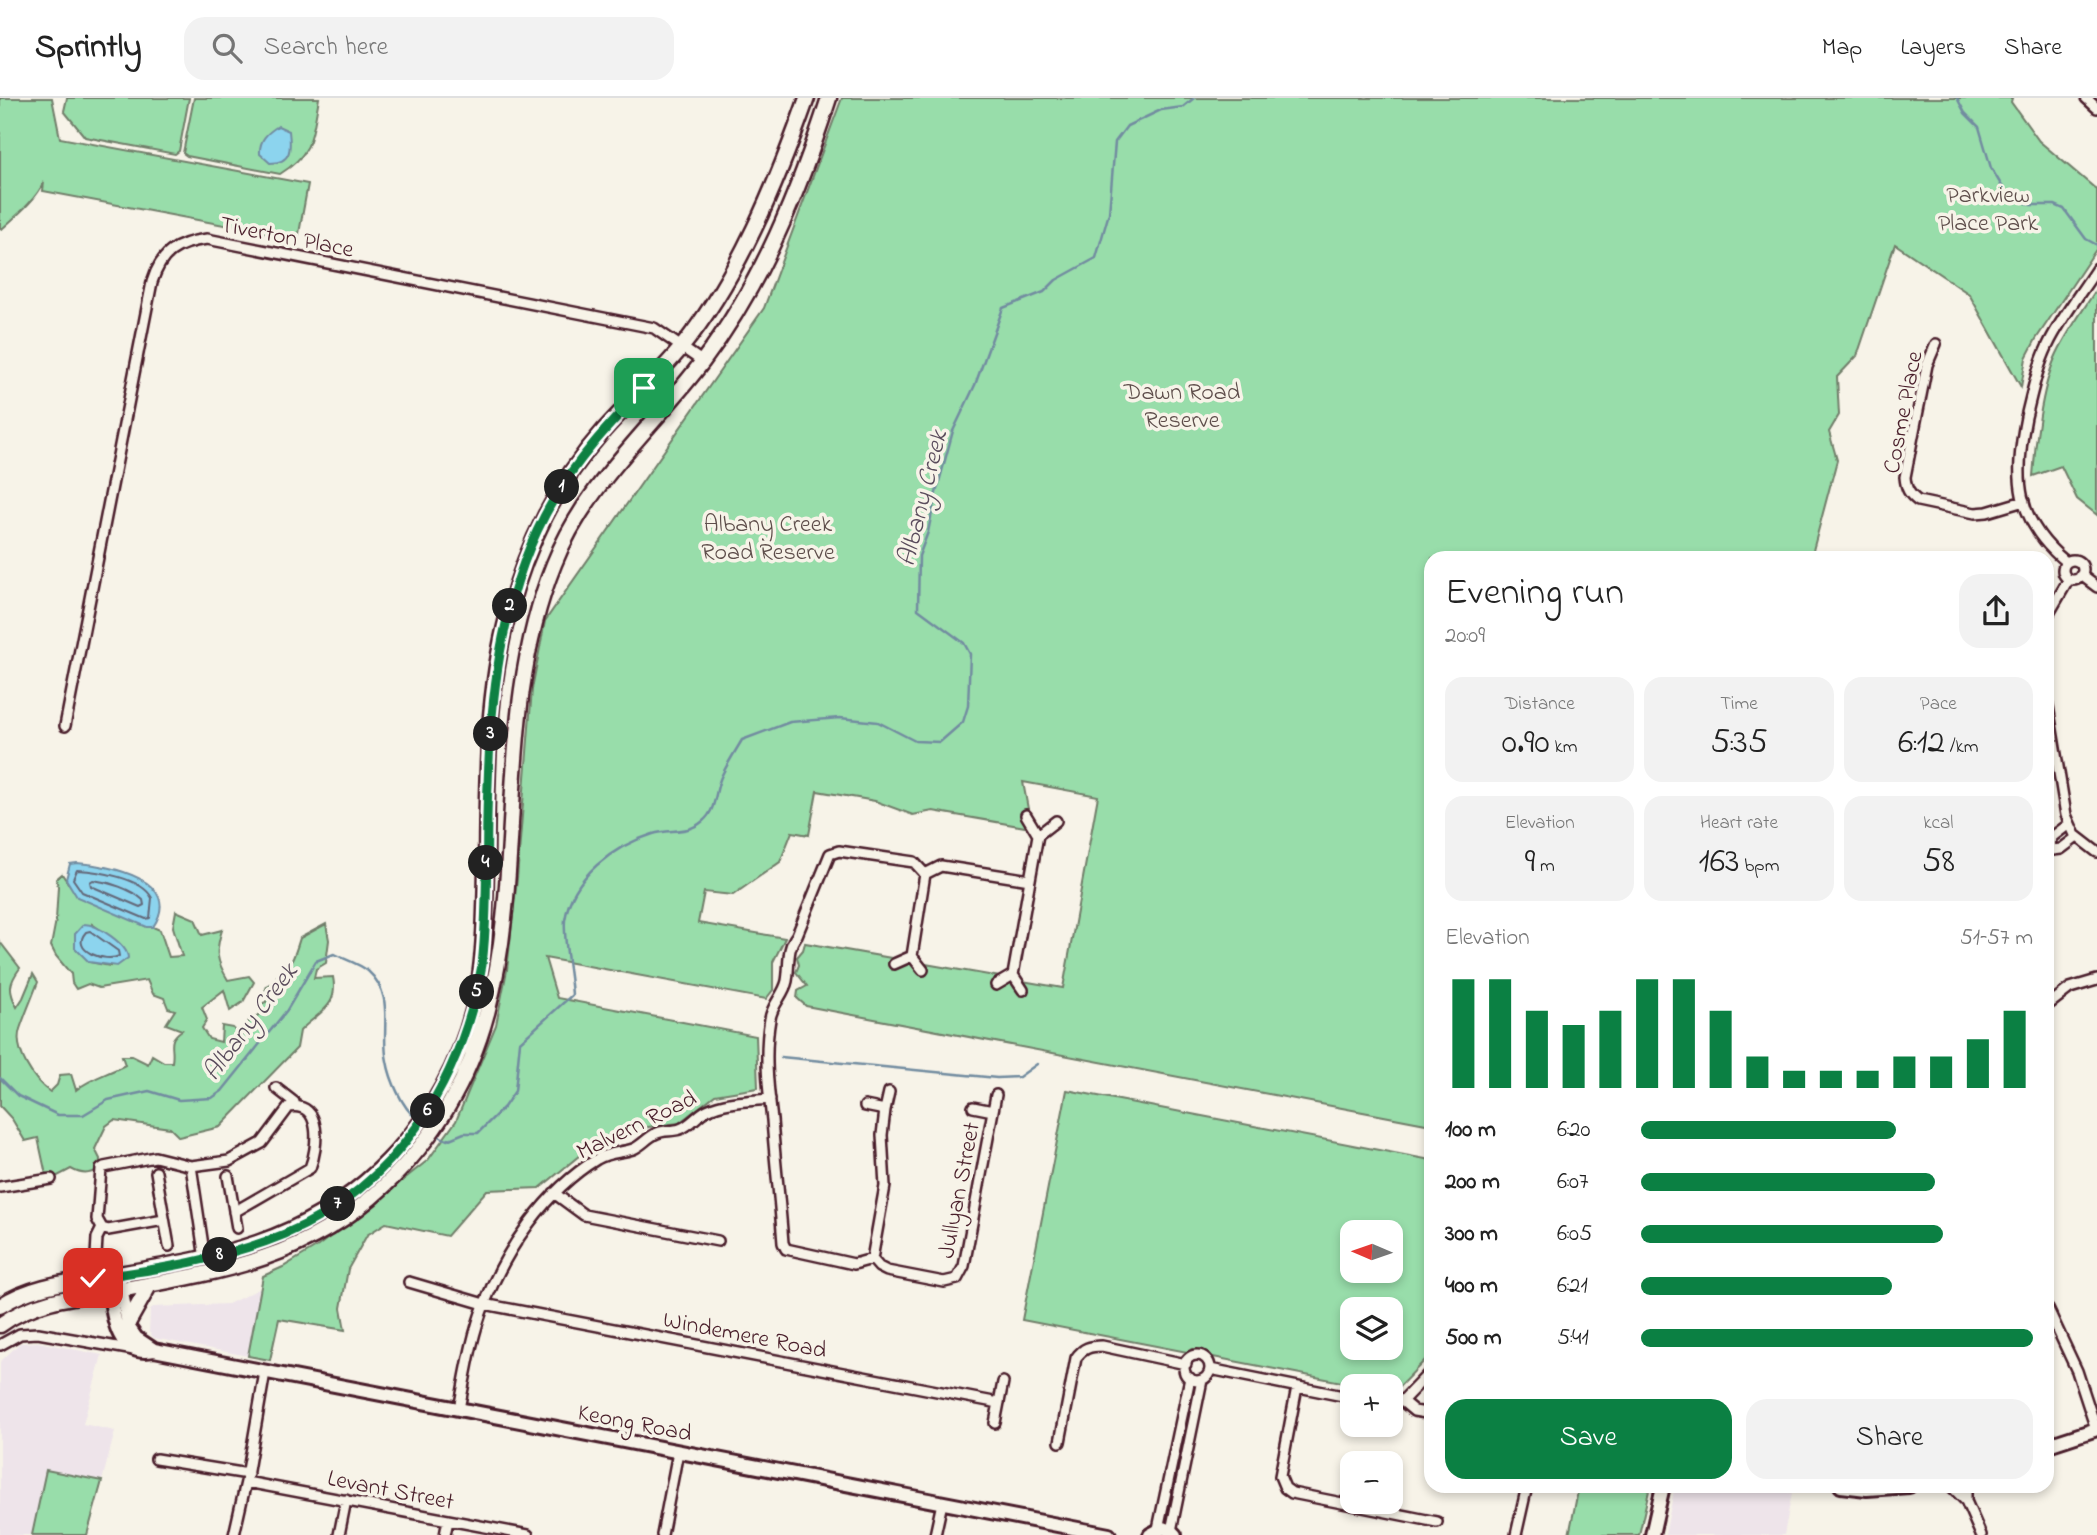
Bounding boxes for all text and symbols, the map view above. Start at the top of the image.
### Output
search box [184,17,674,80]
text: Sprintly [35,24,142,72]
icon: search [208,29,246,67]
text: Search here [264,29,388,67]
text: Map [1822,31,1862,66]
text: Layers [1900,31,1966,66]
text: Share [2004,31,2062,66]
park label: Parkview Place Park [1938,179,2039,242]
street label: Tiverton Place [217,208,357,269]
street label: Cosme Place [1875,348,1934,477]
pin [614,358,674,418]
icon: arrive [625,369,663,407]
park label: Dawn Road Reserve [1123,376,1241,439]
water label: Albany Creek [889,425,960,571]
pin: 1 [544,470,580,504]
text: 1 [558,473,565,500]
park label: Albany Creek Road Reserve [701,508,835,571]
text: Evening run [1445,566,1624,622]
button: share [1959,574,2033,648]
pin: 2 [492,588,528,624]
text: 2 [505,592,514,619]
text: 20:09 [1445,620,1485,653]
text: Distance [1505,691,1575,718]
text: Time [1720,691,1758,718]
text: Pace [1920,691,1957,718]
pin: 3 [474,716,508,752]
text: 0.90 [1502,718,1550,769]
text: 5:35 [1710,718,1768,769]
text: 6:12 [1898,718,1945,769]
text: 3 [487,720,494,747]
text: km [1550,734,1578,761]
text: /km [1945,734,1979,761]
text: Elevation [1505,810,1575,837]
text: Heart rate [1700,810,1778,837]
text: kcal [1923,810,1953,837]
text: 9 [1525,837,1535,888]
text: 163 [1699,837,1740,888]
text: 58 [1922,837,1955,888]
pin: 4 [468,846,504,880]
text: 4 [482,849,489,876]
text: m [1535,853,1555,880]
text: bpm [1740,853,1779,880]
text: Elevation [1445,922,1530,955]
text: 51–57 m [1960,922,2033,955]
water label: Albany Creek [194,955,309,1090]
pin: 5 [460,974,494,1010]
text: 5 [471,978,482,1005]
street label: Malvern Road [571,1082,704,1170]
pin: 6 [410,1094,446,1128]
text: 6 [423,1097,432,1124]
text: 100 m [1445,1114,1496,1147]
text: 6:20 [1557,1114,1590,1147]
street label: Jullyan Street [930,1119,992,1262]
text: 200 m [1445,1166,1500,1199]
text: 6:07 [1557,1166,1589,1199]
pin: 7 [320,1186,356,1222]
text: 7 [334,1190,341,1217]
text: 300 m [1445,1218,1498,1251]
text: 6:05 [1557,1218,1592,1251]
north arrow [1340,1220,1404,1283]
map controls [1340,1220,1403,1514]
pin: 8 [202,1238,238,1272]
text: 8 [216,1241,223,1268]
pin [63,1248,123,1308]
icon: check [74,1259,112,1297]
text: 400 m [1445,1270,1498,1303]
text: 6:21 [1557,1270,1588,1303]
button: layers [1340,1297,1403,1360]
street label: Windemere Road [660,1303,830,1370]
text: 500 m [1445,1322,1502,1355]
text: 5:41 [1557,1322,1589,1355]
button: + [1340,1374,1403,1437]
street label: Keong Road [574,1396,695,1453]
button: Save [1445,1399,1732,1479]
button: Share [1746,1399,2033,1479]
button: − [1340,1451,1403,1514]
street label: Levant Street [324,1462,457,1521]

